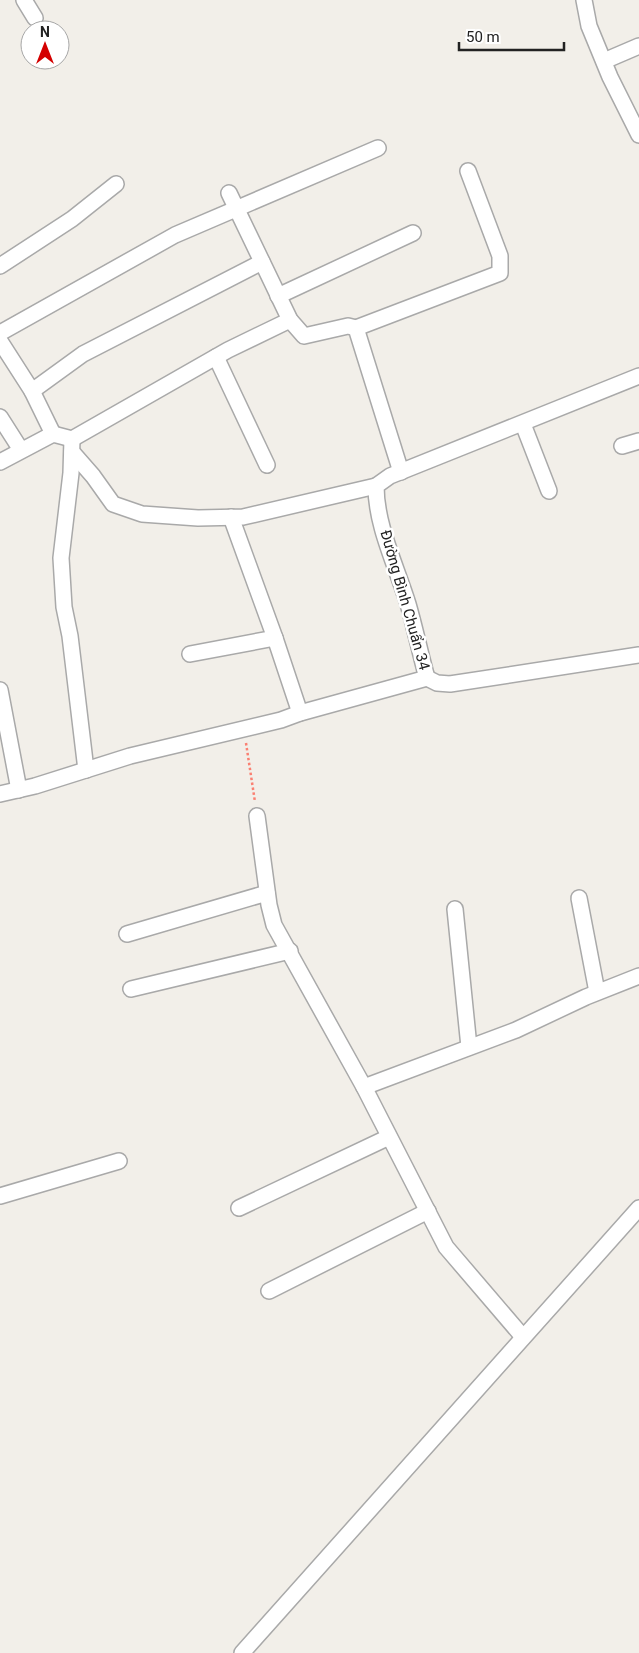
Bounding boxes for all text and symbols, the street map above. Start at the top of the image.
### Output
north arrow [20,20,70,70]
scale bar [459,20,564,52]
text: N [40,24,50,40]
text: 50 m [466,28,500,46]
street label: Đường Bình Chuẩn 34 [376,528,434,673]

